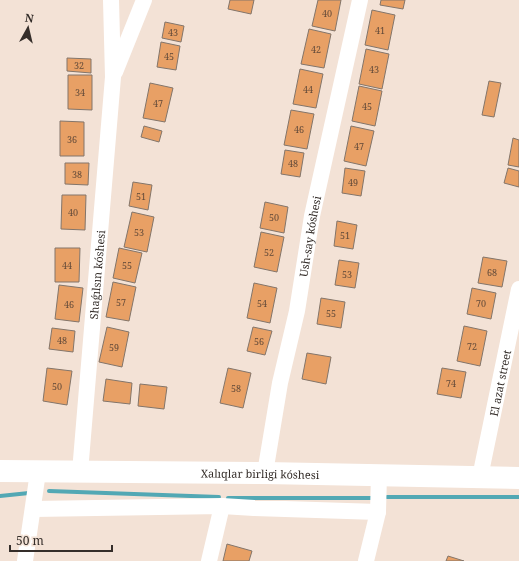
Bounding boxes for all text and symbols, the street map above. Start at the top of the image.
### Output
house number: 40 [322,7,332,20]
north arrow [8,8,48,48]
text: N [24,10,35,26]
house number: 41 [375,24,385,37]
house number: 43 [168,26,178,39]
house number: 42 [311,43,321,56]
house number: 45 [164,50,174,63]
house number: 32 [74,59,84,72]
house number: 43 [369,63,379,76]
house number: 44 [303,83,313,96]
house number: 34 [75,86,85,99]
house number: 47 [153,97,163,110]
house number: 45 [362,100,372,113]
house number: 46 [294,123,304,136]
house number: 36 [67,133,77,146]
house number: 47 [354,140,364,153]
house number: 48 [288,157,298,170]
house number: 38 [72,168,82,181]
house number: 49 [348,176,358,189]
house number: 51 [136,190,146,203]
street label: Ush-say kóshesi [295,194,324,278]
house number: 40 [68,206,78,219]
house number: 50 [269,211,279,224]
house number: 53 [134,226,144,239]
street label: Shaǵılsın kóshesi [85,229,108,320]
house number: 51 [340,229,350,242]
house number: 52 [264,246,274,259]
house number: 44 [62,259,72,272]
house number: 55 [122,259,132,272]
house number: 68 [487,266,497,279]
house number: 53 [342,268,352,281]
house number: 57 [116,296,126,309]
house number: 54 [257,297,267,310]
house number: 70 [476,297,486,310]
house number: 46 [64,298,74,311]
house number: 55 [326,307,336,320]
house number: 48 [57,334,67,347]
house number: 56 [254,335,264,348]
house number: 72 [467,340,477,353]
house number: 59 [109,341,119,354]
street label: El azat street [485,348,514,418]
house number: 74 [446,377,456,390]
house number: 50 [52,380,62,393]
house number: 58 [231,382,241,395]
street label: Xalıqlar birligi kóshesi [201,465,320,482]
scale bar [10,527,112,553]
text: 50 m [16,532,44,549]

